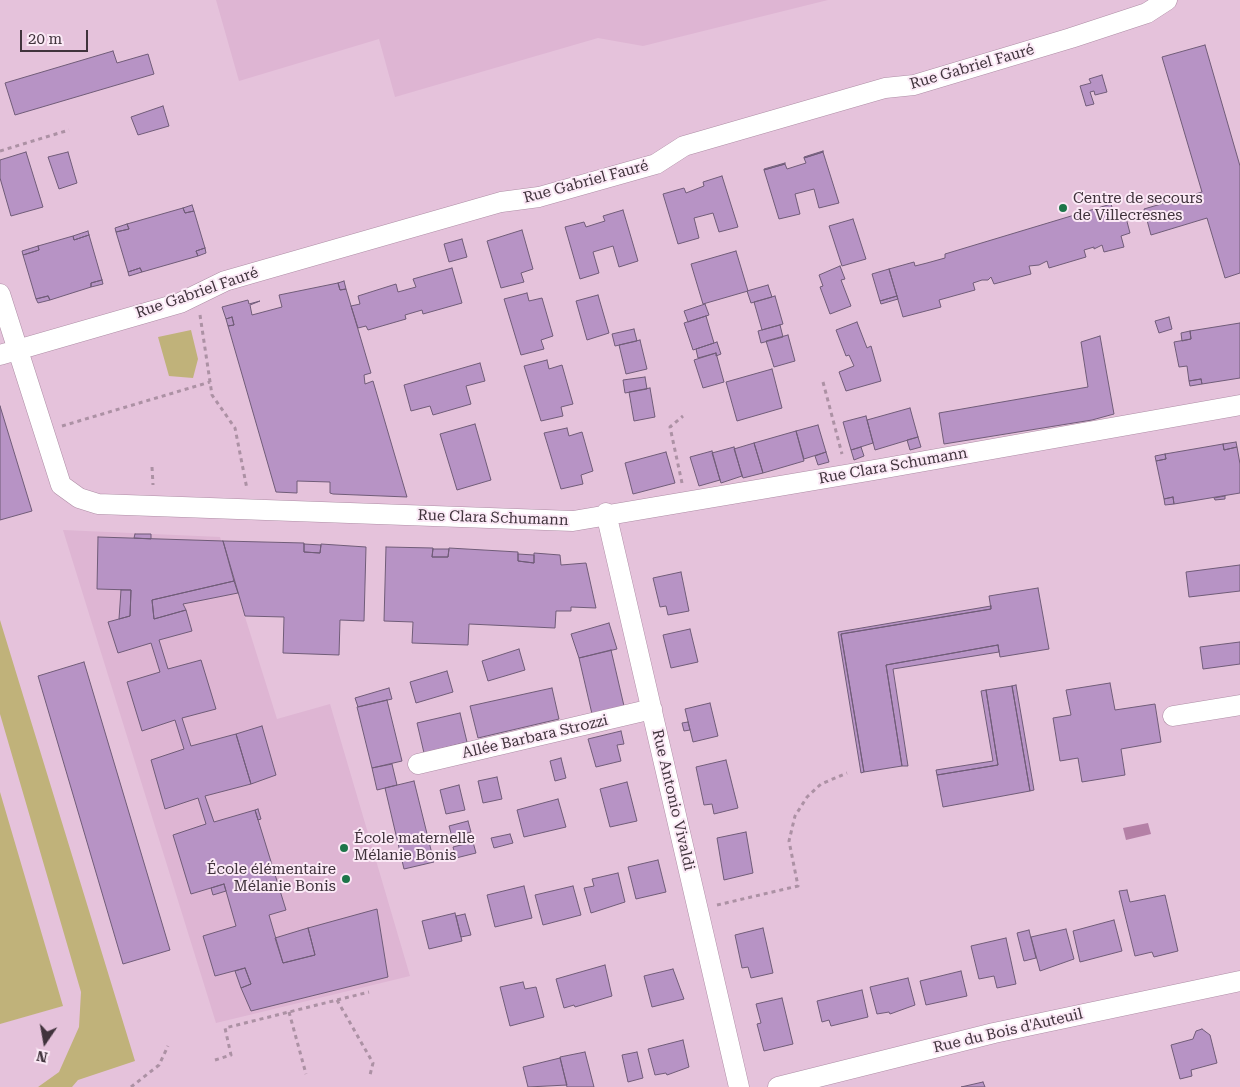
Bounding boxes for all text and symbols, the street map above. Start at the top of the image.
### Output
scale bar [22,20,90,52]
text: 20 m [28,30,62,48]
street label: Rue Gabriel Fauré [908,41,1036,93]
street label: Rue Gabriel Fauré [522,157,650,207]
place label: Centre de secours de Villecresnes [1073,190,1203,225]
marker: Centre de secours de Villecresnes [1057,202,1069,214]
street label: Rue Gabriel Fauré [133,264,261,322]
street label: Rue Clara Schumann [817,444,969,488]
street label: Rue Clara Schumann [417,506,569,530]
street label: Allée Barbara Strozzi [460,711,610,763]
street label: Rue Antonio Vivaldi [648,728,698,872]
place label: École maternelle Mélanie Bonis [354,830,475,865]
marker: École maternelle Mélanie Bonis [338,842,350,854]
place label: École élémentaire Mélanie Bonis [207,861,336,896]
marker: École élémentaire Mélanie Bonis [340,873,352,885]
street label: Rue du Bois d'Auteuil [931,1005,1085,1057]
north arrow [20,1017,70,1067]
text: N [35,1048,49,1066]

